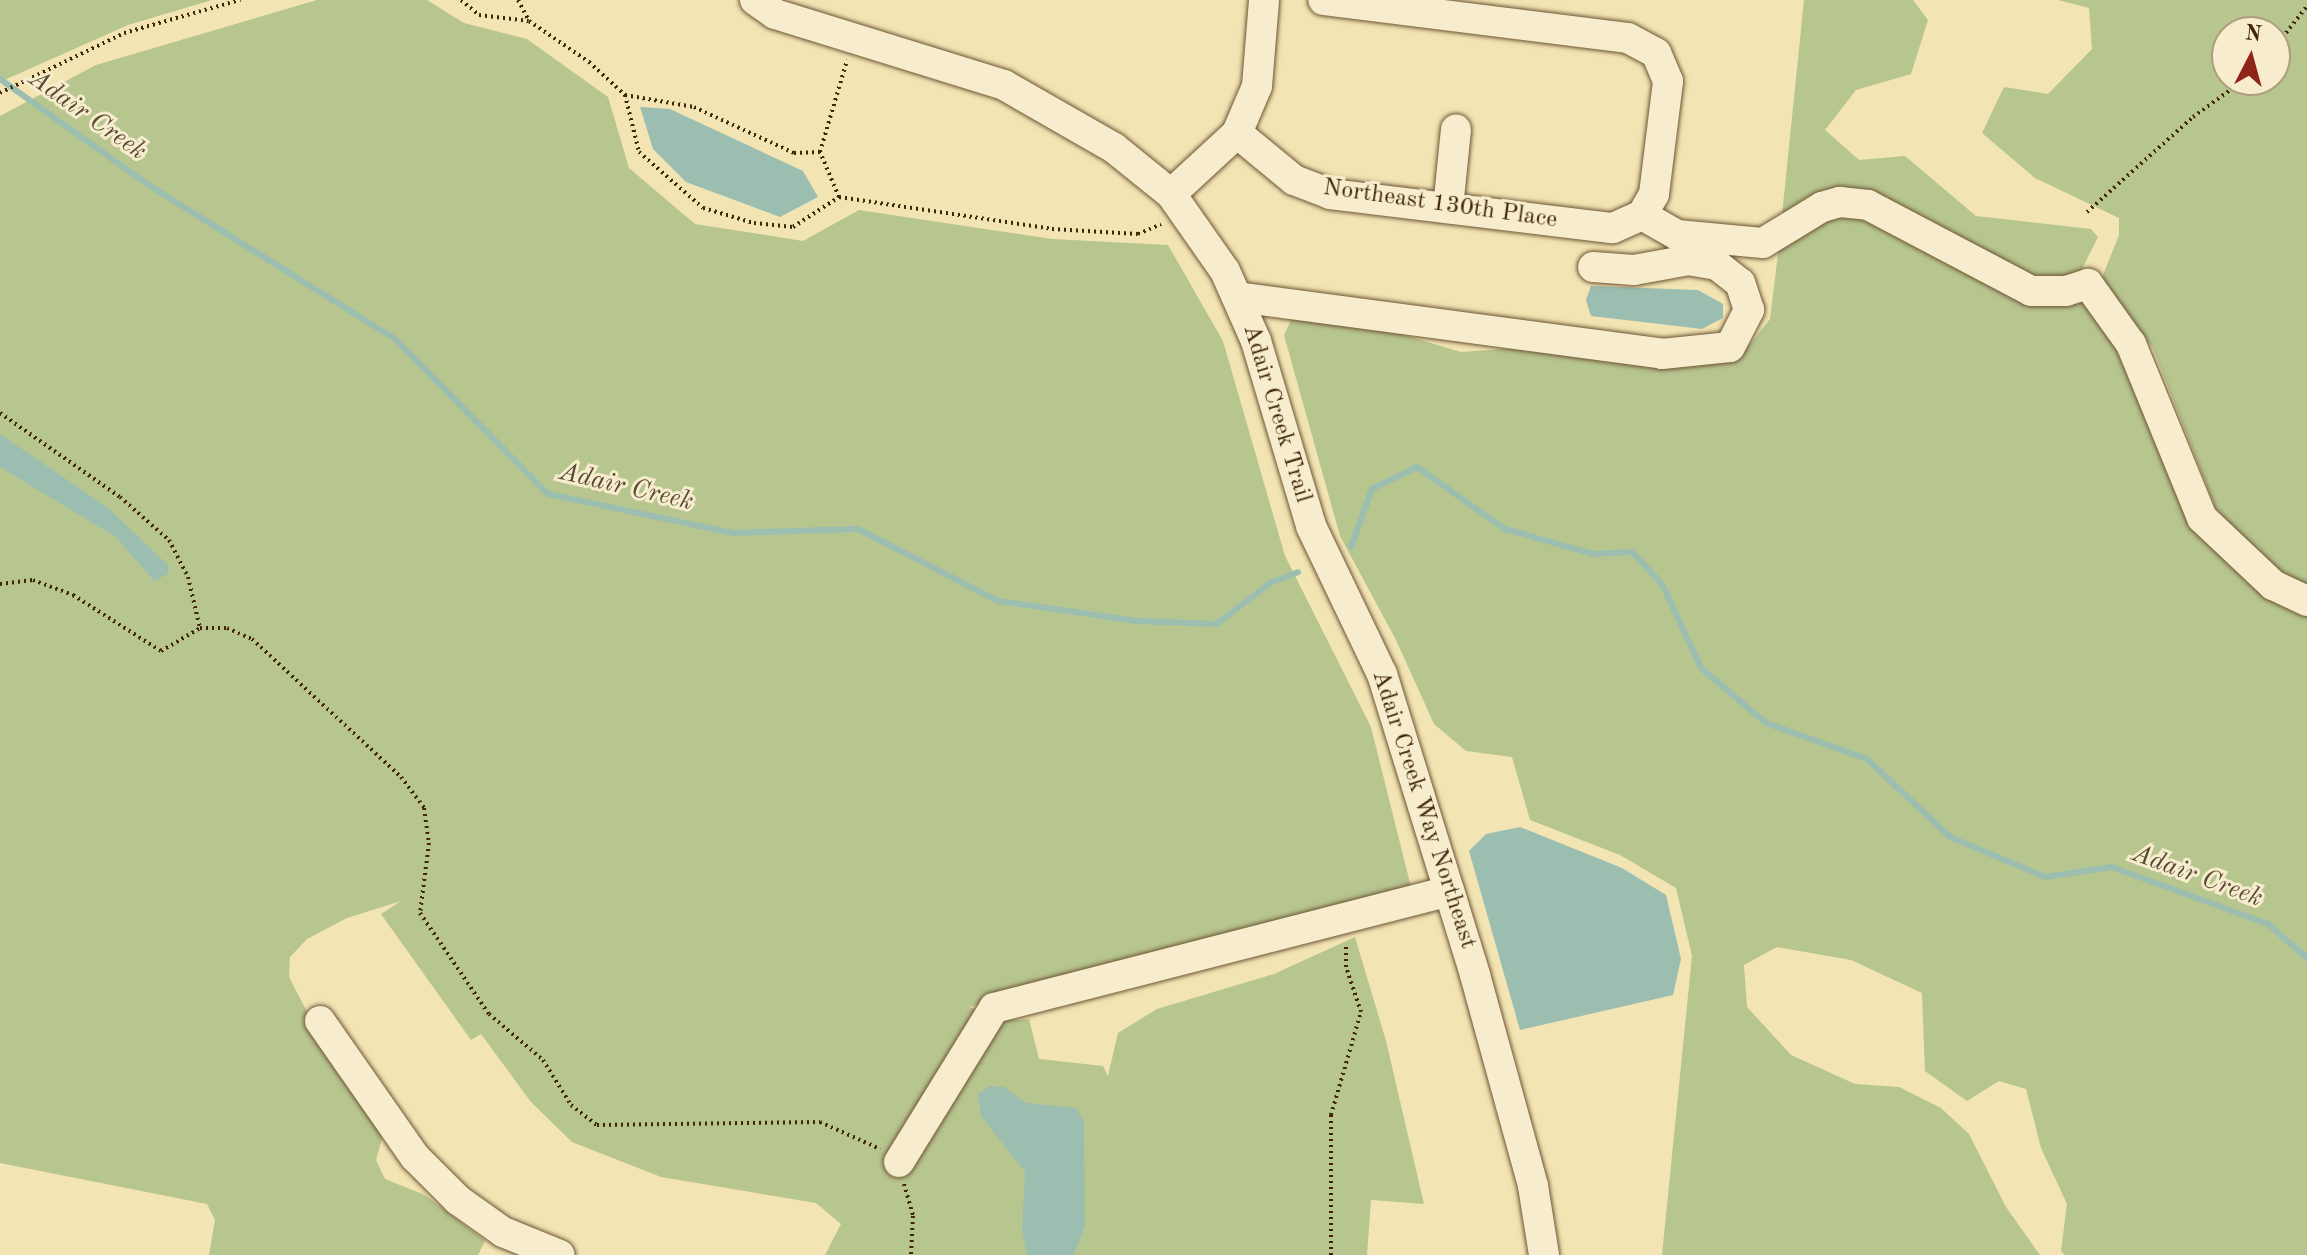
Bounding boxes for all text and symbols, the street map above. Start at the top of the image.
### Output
north arrow [2211,16,2291,96]
text: N [2244,22,2263,46]
water label: Adair Creek [22,64,152,168]
street label: Northeast 130th Place [1321,174,1559,236]
street label: Adair Creek Trail [1235,321,1317,507]
water label: Adair Creek [556,457,696,519]
street label: Adair Creek Way Northeast [1364,667,1482,953]
water label: Adair Creek [2128,839,2266,915]

